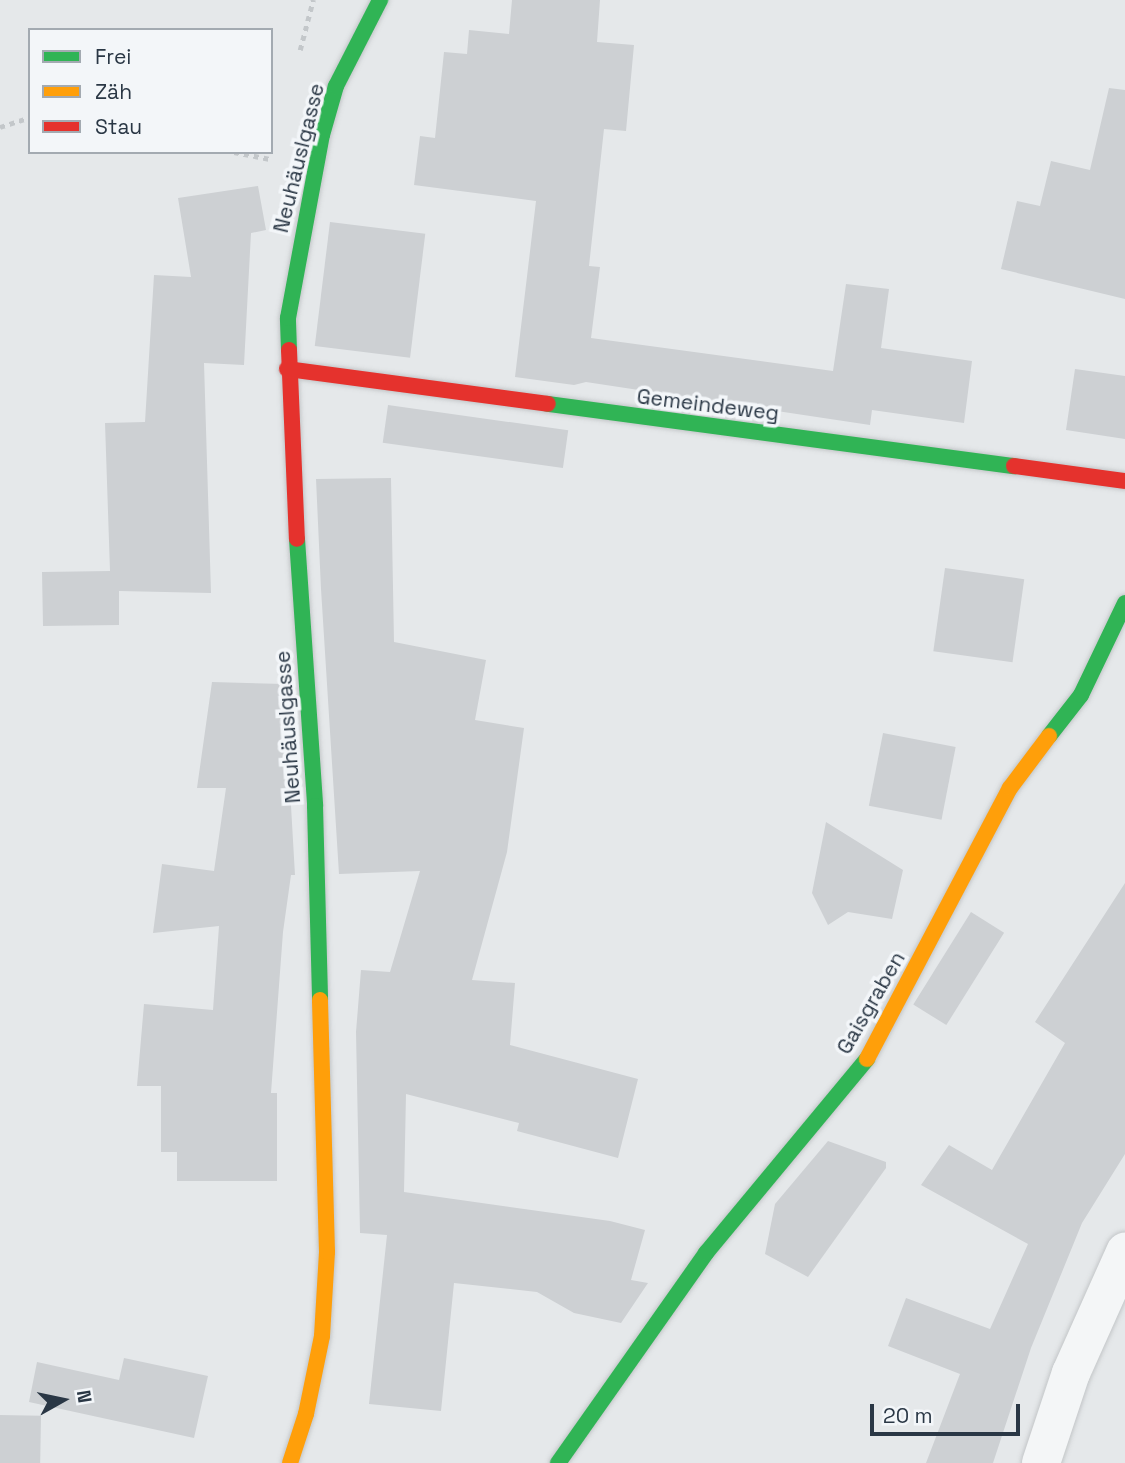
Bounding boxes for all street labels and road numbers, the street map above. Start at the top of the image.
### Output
street label: Neuhäuslgasse [268,81,330,235]
street label: Gemeindeweg [635,384,781,426]
street label: Neuhäuslgasse [270,650,306,804]
street label: Gaisgraben [832,947,910,1059]

